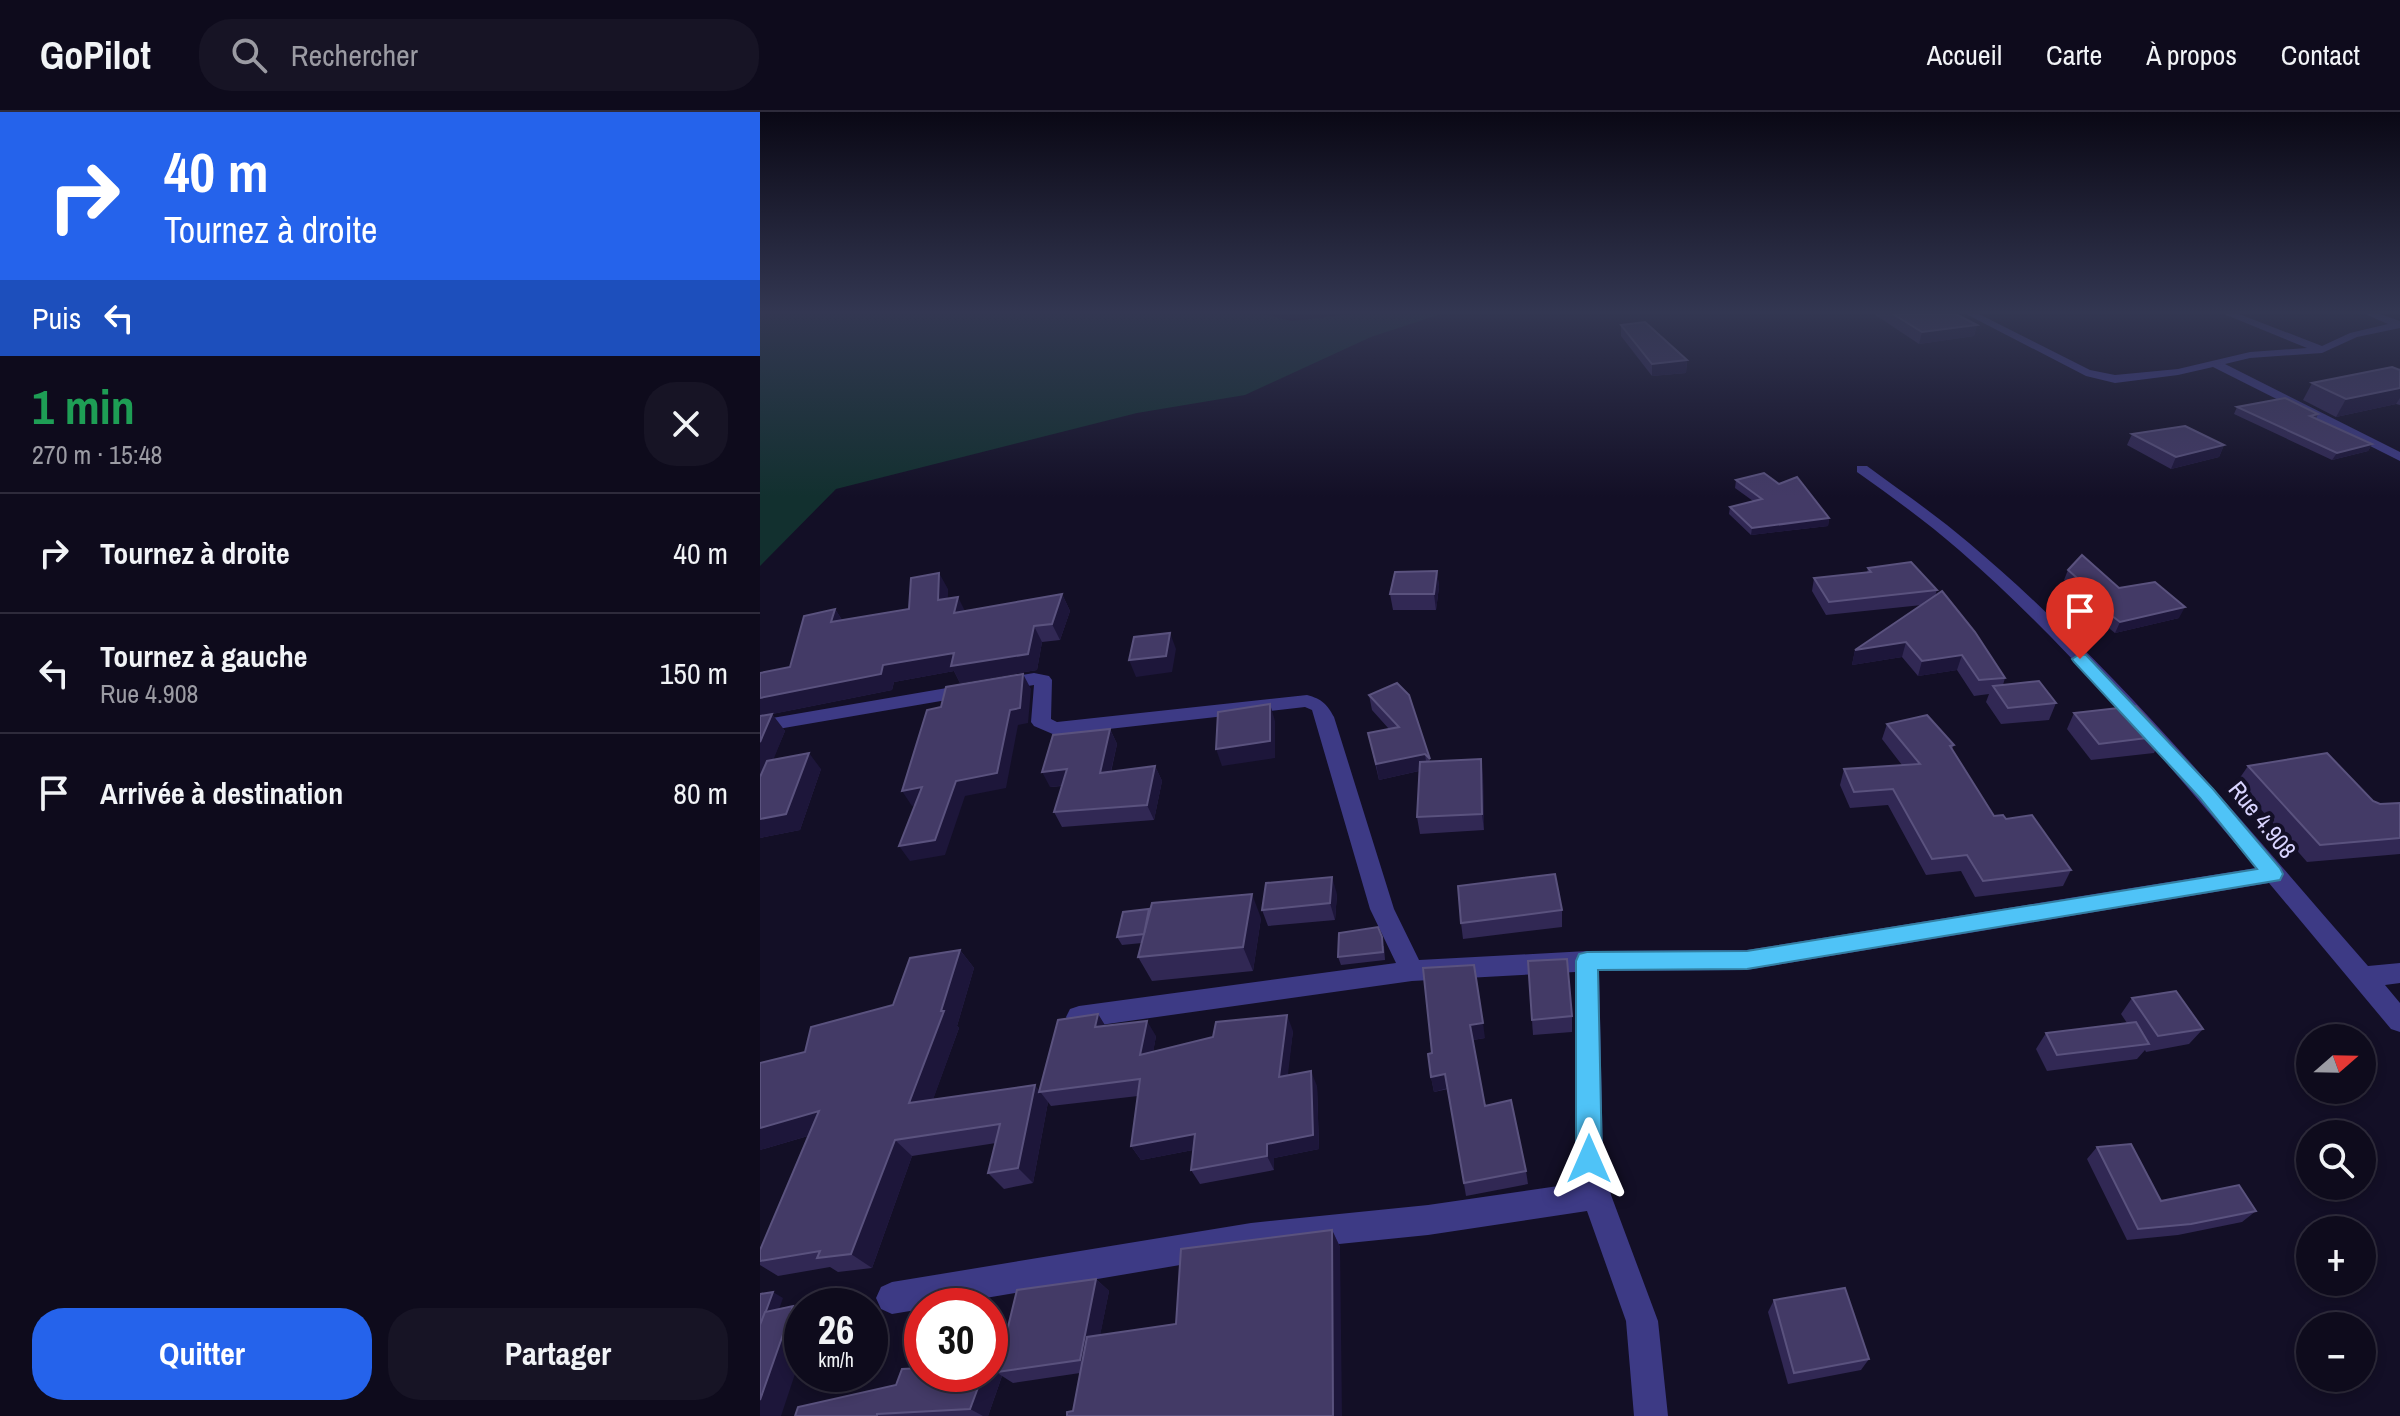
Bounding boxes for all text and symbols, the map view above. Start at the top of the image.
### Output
search box [199,19,759,91]
text: GoPilot [40,30,151,81]
icon: search [227,33,271,77]
text: Rechercher [291,35,418,75]
text: Accueil [1927,36,2002,74]
text: Carte [2046,36,2102,74]
text: À propos [2146,36,2237,74]
text: Contact [2281,36,2360,74]
text: 40 m [164,134,269,209]
icon: right [32,144,136,248]
text: Tournez à droite [164,206,377,254]
icon: left [97,296,141,340]
text: Puis [32,298,81,338]
text: 1 min [32,374,135,439]
button: close [644,382,728,466]
text: 270 m · 15:48 [32,437,162,472]
icon: right [32,531,76,575]
text: Tournez à droite [100,533,290,573]
text: 40 m [673,533,728,573]
pin [2046,577,2114,659]
icon: arrive [2058,589,2102,633]
text: Tournez à gauche [100,636,307,676]
icon: left [32,651,76,695]
text: 150 m [660,653,728,693]
text: Rue 4.908 [100,676,198,711]
icon: arrive [32,771,76,815]
text: Arrivée à destination [100,773,343,813]
text: 80 m [673,773,728,813]
street label: Rue 4.908 [2222,774,2304,865]
north arrow [2296,1024,2376,1104]
map controls [2296,1024,2376,1392]
position arrow [1547,1117,1631,1201]
button: search [2296,1120,2376,1200]
button: + [2296,1216,2376,1296]
speed limit sign: 30 [904,1288,1008,1392]
text: 26 [818,1303,854,1356]
button: Quitter [32,1308,372,1400]
button: Partager [388,1308,728,1400]
button: − [2296,1312,2376,1392]
text: km/h [818,1346,854,1373]

